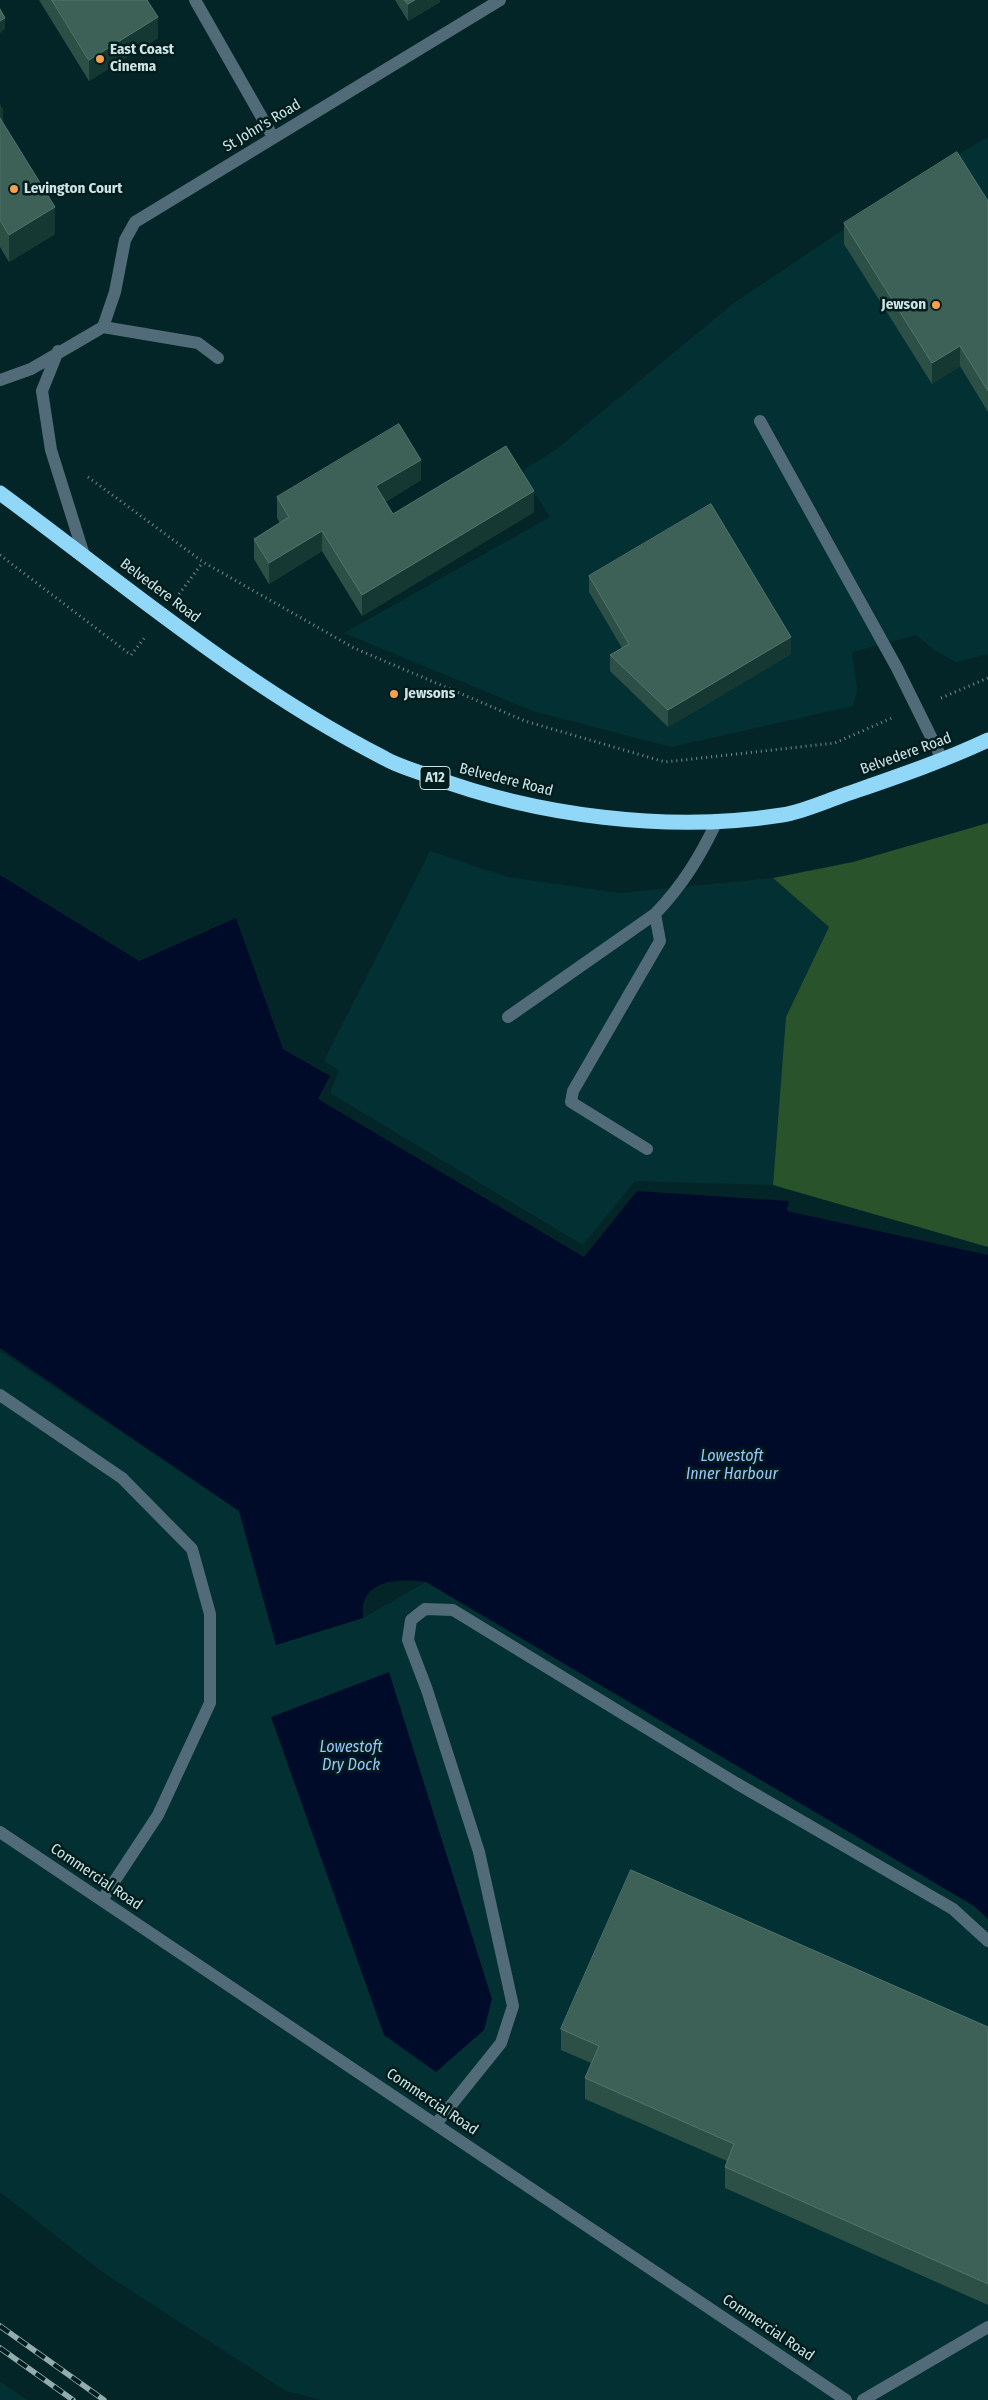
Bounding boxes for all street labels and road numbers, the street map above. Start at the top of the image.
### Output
street label: St John's Road [220,96,304,156]
street label: Belvedere Road [116,555,204,627]
street label: Belvedere Road [858,729,954,779]
street label: Belvedere Road [457,760,555,800]
road number: A12 [420,766,450,790]
street label: Commercial Road [47,1840,145,1914]
street label: Commercial Road [383,2065,481,2139]
street label: Commercial Road [719,2291,817,2365]

